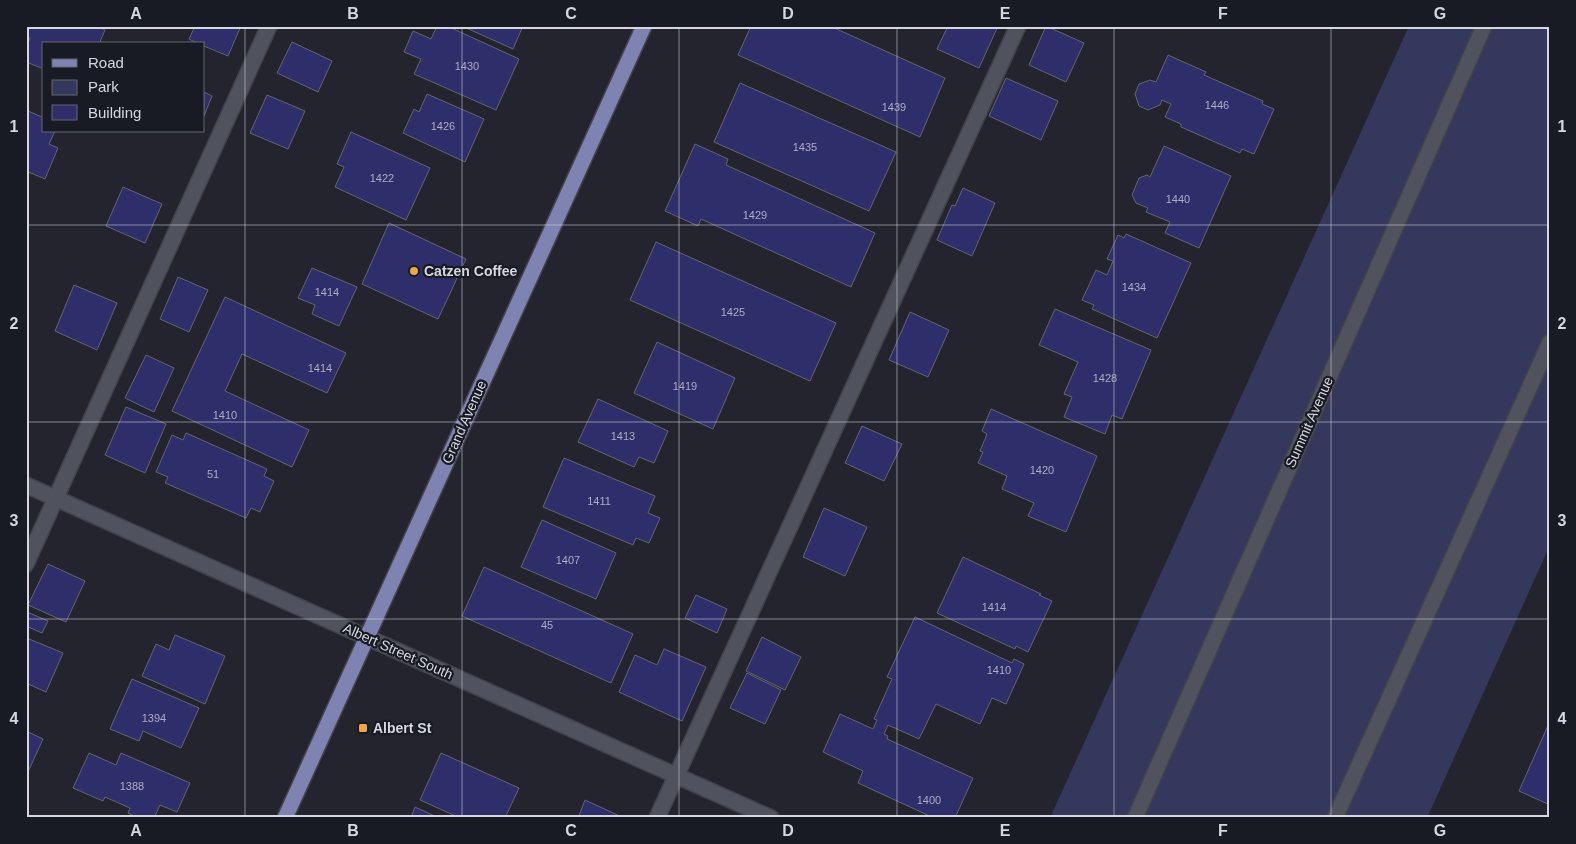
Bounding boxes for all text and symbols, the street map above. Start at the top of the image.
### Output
text: A [130,5,142,22]
text: B [347,5,359,22]
text: C [565,5,577,22]
text: D [782,5,794,22]
text: E [1000,5,1011,22]
text: F [1218,5,1228,22]
text: G [1434,5,1446,22]
legend [42,42,205,132]
text: Road [88,54,124,71]
house number: 1430 [455,60,479,72]
text: Park [88,78,119,95]
house number: 1446 [1205,99,1229,111]
house number: 1439 [882,101,906,113]
text: Building [88,104,141,121]
text: 1 [10,118,19,135]
text: 1 [1558,118,1567,135]
house number: 1426 [431,120,455,132]
house number: 1435 [793,141,817,153]
house number: 1422 [370,172,394,184]
house number: 1440 [1166,193,1190,205]
house number: 1429 [743,209,767,221]
place label: Catzen Coffee [424,263,518,279]
marker: Catzen Coffee [408,265,420,277]
house number: 1434 [1122,281,1146,293]
house number: 1414 [315,286,339,298]
house number: 1425 [721,306,745,318]
text: 2 [10,315,19,332]
text: 2 [1558,315,1567,332]
house number: 1414 [308,362,332,374]
house number: 1428 [1093,372,1117,384]
street label: Summit Avenue [1282,374,1336,470]
street label: Grand Avenue [439,378,490,466]
house number: 1419 [673,380,697,392]
house number: 1410 [213,409,237,421]
house number: 1413 [611,430,635,442]
house number: 1420 [1030,464,1054,476]
house number: 51 [207,468,219,480]
house number: 1411 [587,495,611,507]
text: 3 [10,512,19,529]
text: 3 [1558,512,1567,529]
house number: 1407 [556,554,580,566]
house number: 1414 [982,601,1006,613]
house number: 45 [541,619,553,631]
street label: Albert Street South [341,620,455,682]
house number: 1410 [987,664,1011,676]
text: 4 [10,710,19,727]
text: 4 [1558,710,1567,727]
house number: 1394 [142,712,166,724]
place label: Albert St [373,720,432,736]
marker: Albert St [357,722,369,734]
house number: 1388 [120,780,144,792]
house number: 1400 [917,794,941,806]
text: A [130,822,142,839]
text: B [347,822,359,839]
text: C [565,822,577,839]
text: D [782,822,794,839]
text: E [1000,822,1011,839]
text: F [1218,822,1228,839]
text: G [1434,822,1446,839]

